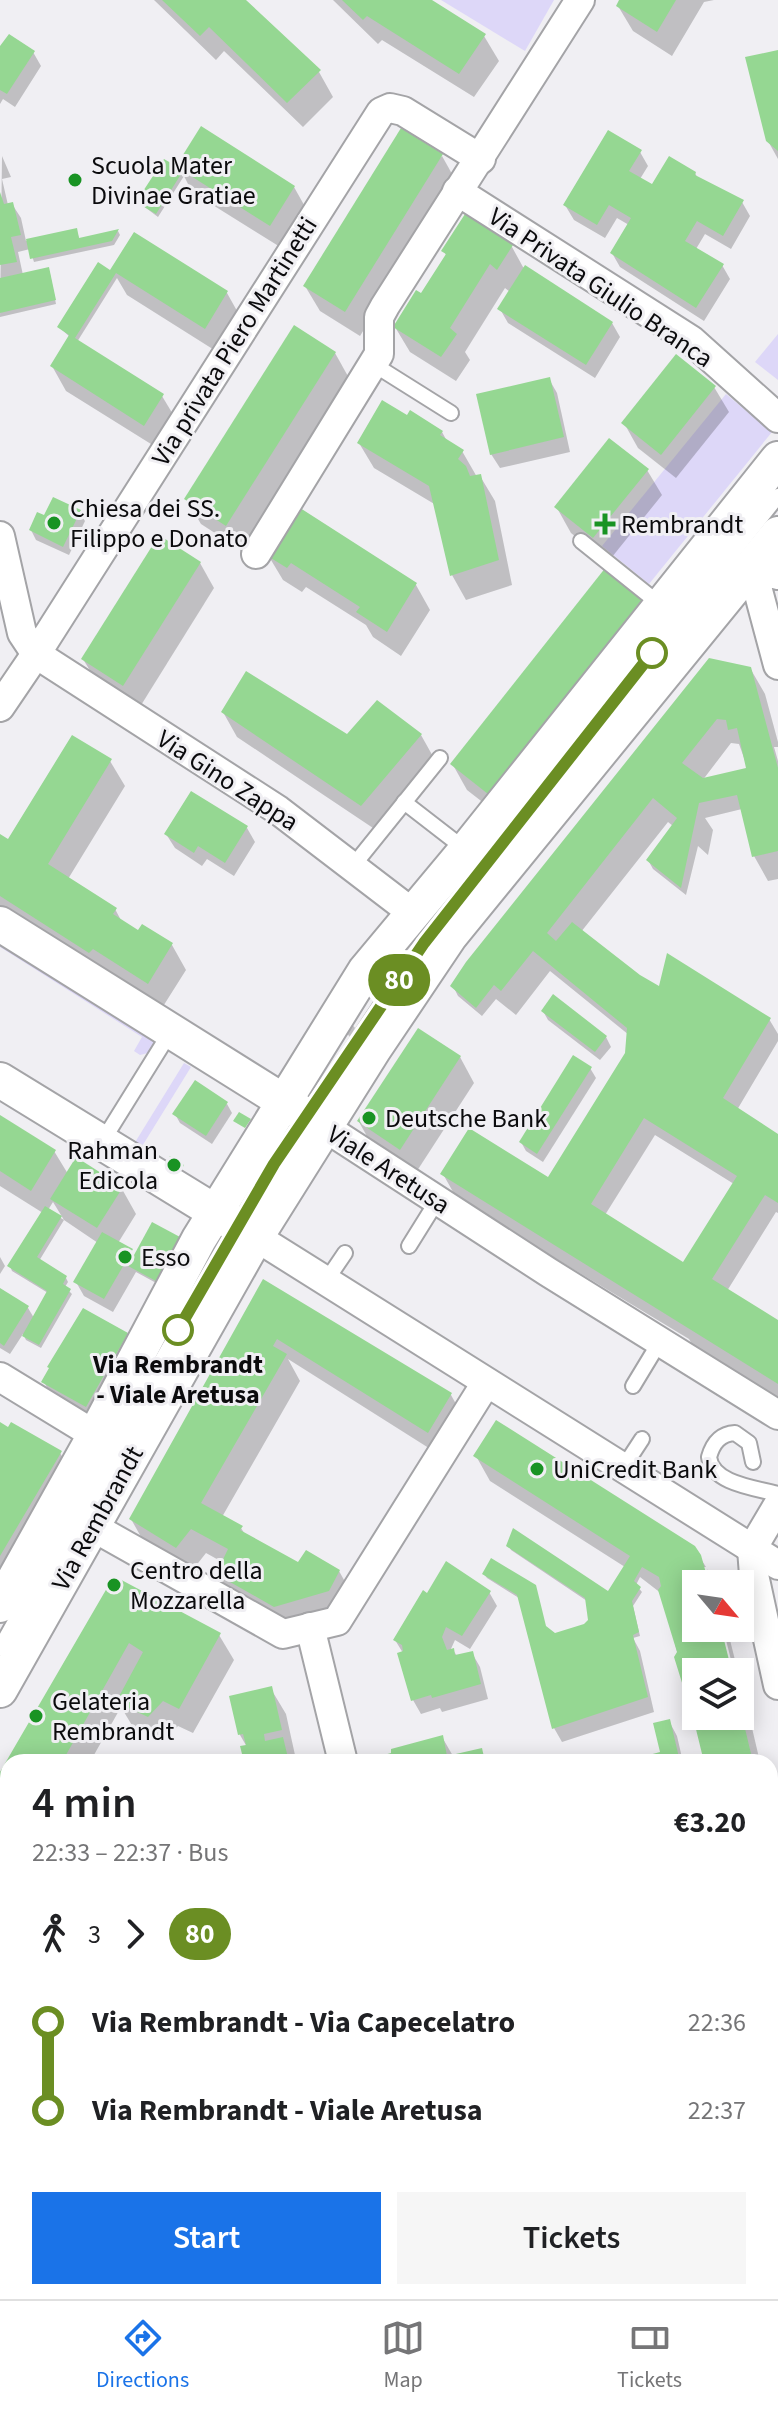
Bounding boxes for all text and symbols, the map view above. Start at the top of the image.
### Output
place label: Scuola Mater Divinae Gratiae [91,147,256,214]
marker: Scuola Mater Divinae Gratiae [66,171,84,189]
street label: Via Privata Giulio Branca [481,198,720,376]
street label: Via privata Piero Martinetti [143,210,326,473]
place label: Chiesa dei SS. Filippo e Donato [70,490,248,557]
place label: Rembrandt [621,506,744,543]
marker: Chiesa dei SS. Filippo e Donato [45,514,63,532]
marker: Rembrandt [596,515,614,533]
unlabelled marker [637,638,667,668]
street label: Via Gino Zappa [150,721,306,840]
line badge: 80 [363,954,435,1006]
text: 80 [384,960,414,1000]
place label: Deutsche Bank [385,1100,547,1137]
marker: Deutsche Bank [360,1109,378,1127]
street label: Viale Aretusa [320,1116,458,1223]
place label: Rahman Edicola [67,1132,158,1199]
marker: Rahman Edicola [165,1156,183,1174]
place label: Esso [141,1239,191,1276]
marker: Esso [116,1248,134,1266]
marker: Via Rembrandt - Viale Aretusa [163,1315,193,1345]
place label: Via Rembrandt - Viale Aretusa [92,1346,263,1413]
street label: Via Rembrandt [42,1439,153,1597]
place label: UniCredit Bank [553,1451,717,1488]
marker: UniCredit Bank [528,1460,546,1478]
place label: Centro della Mozzarella [130,1552,263,1619]
north arrow [682,1570,754,1642]
map controls [682,1570,754,1730]
marker: Centro della Mozzarella [105,1576,123,1594]
button: layers [682,1658,754,1730]
place label: Gelateria Rembrandt [52,1683,175,1750]
marker: Gelateria Rembrandt [27,1707,45,1725]
text: 4 min [32,1772,137,1835]
text: €3.20 [674,1801,746,1844]
text: 22:33 – 22:37 · Bus [32,1834,228,1871]
icon: walk [32,1912,76,1956]
icon: forward [113,1912,157,1956]
text: 80 [185,1914,215,1954]
text: 3 [88,1916,101,1953]
text: Via Rembrandt - Via Capecelatro [92,2001,515,2044]
text: 22:36 [688,2004,746,2041]
text: Via Rembrandt - Viale Aretusa [92,2089,483,2132]
text: 22:37 [688,2092,746,2129]
button: Start [32,2192,381,2284]
button: Tickets [397,2192,746,2284]
tab: Directions [96,2316,189,2396]
tab: Map [381,2316,425,2396]
tab: Tickets [617,2316,682,2396]

